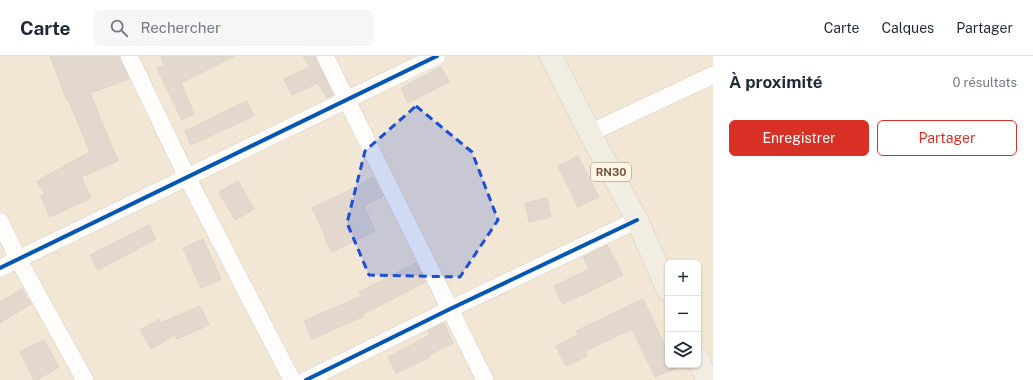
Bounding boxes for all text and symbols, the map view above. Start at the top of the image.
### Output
search box [94,10,374,46]
text: Carte [20,17,70,39]
icon: search [108,17,130,39]
text: Rechercher [140,19,221,36]
text: Carte [824,20,860,36]
text: Calques [882,20,934,36]
text: Partager [956,20,1013,36]
text: À proximité [729,72,823,92]
text: 0 résultats [952,75,1017,90]
button: Enregistrer [729,120,869,156]
button: Partager [877,120,1017,156]
road number: RN30 [591,163,631,181]
map controls [665,260,701,368]
button: + [665,260,701,296]
button: − [665,296,701,332]
button: layers [665,332,701,368]

